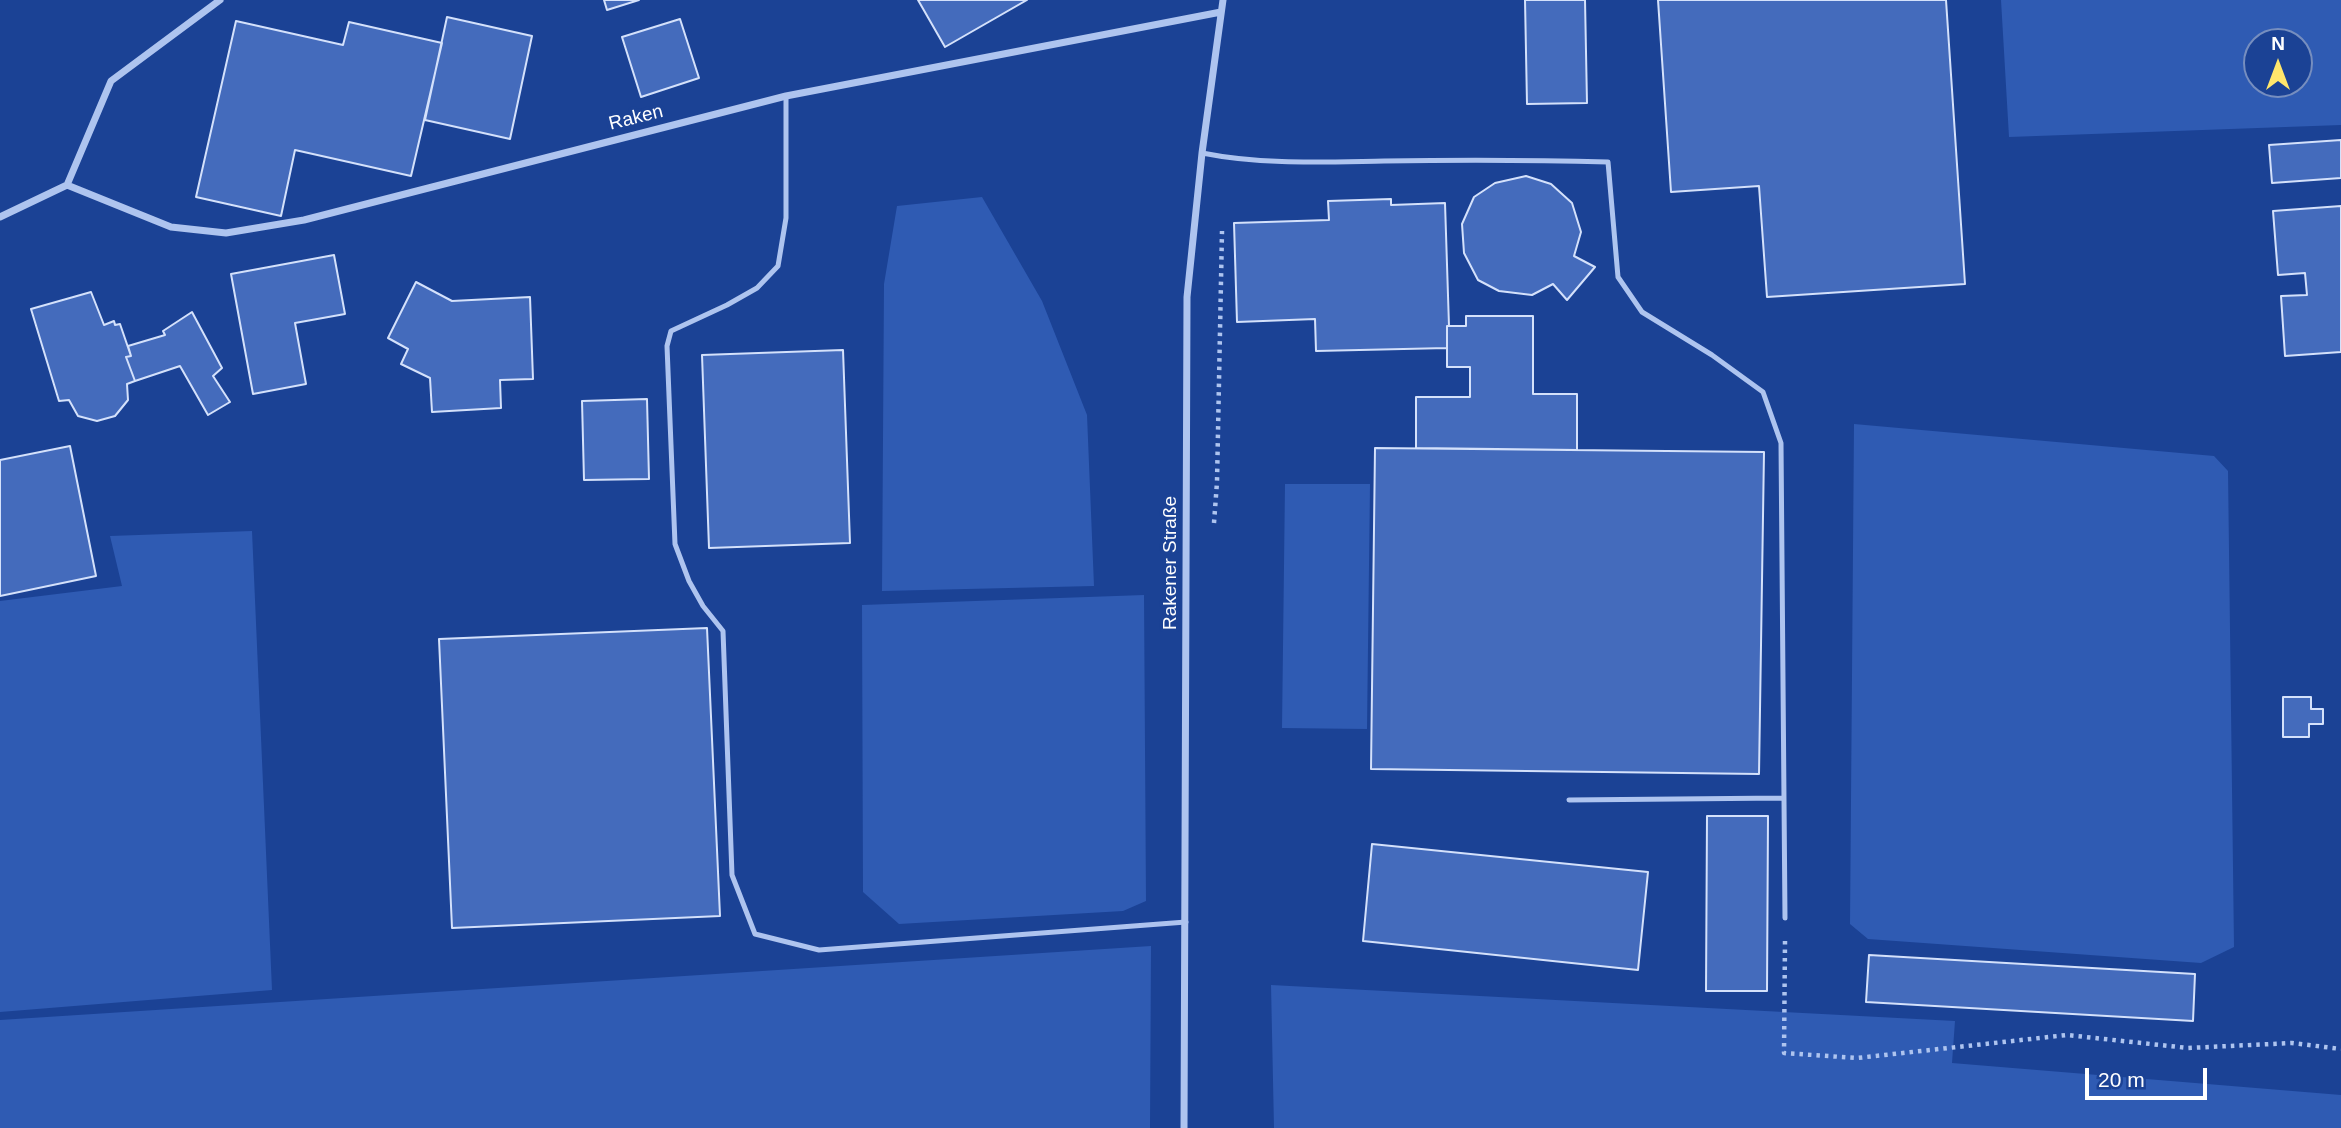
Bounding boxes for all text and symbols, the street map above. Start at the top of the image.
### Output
north arrow [2243,28,2313,98]
text: N [2271,33,2285,54]
street label: Raken [607,100,665,136]
street label: Rakener Straße [1160,496,1182,630]
scale bar [2089,1054,2212,1098]
text: 20 m [2098,1068,2145,1091]

